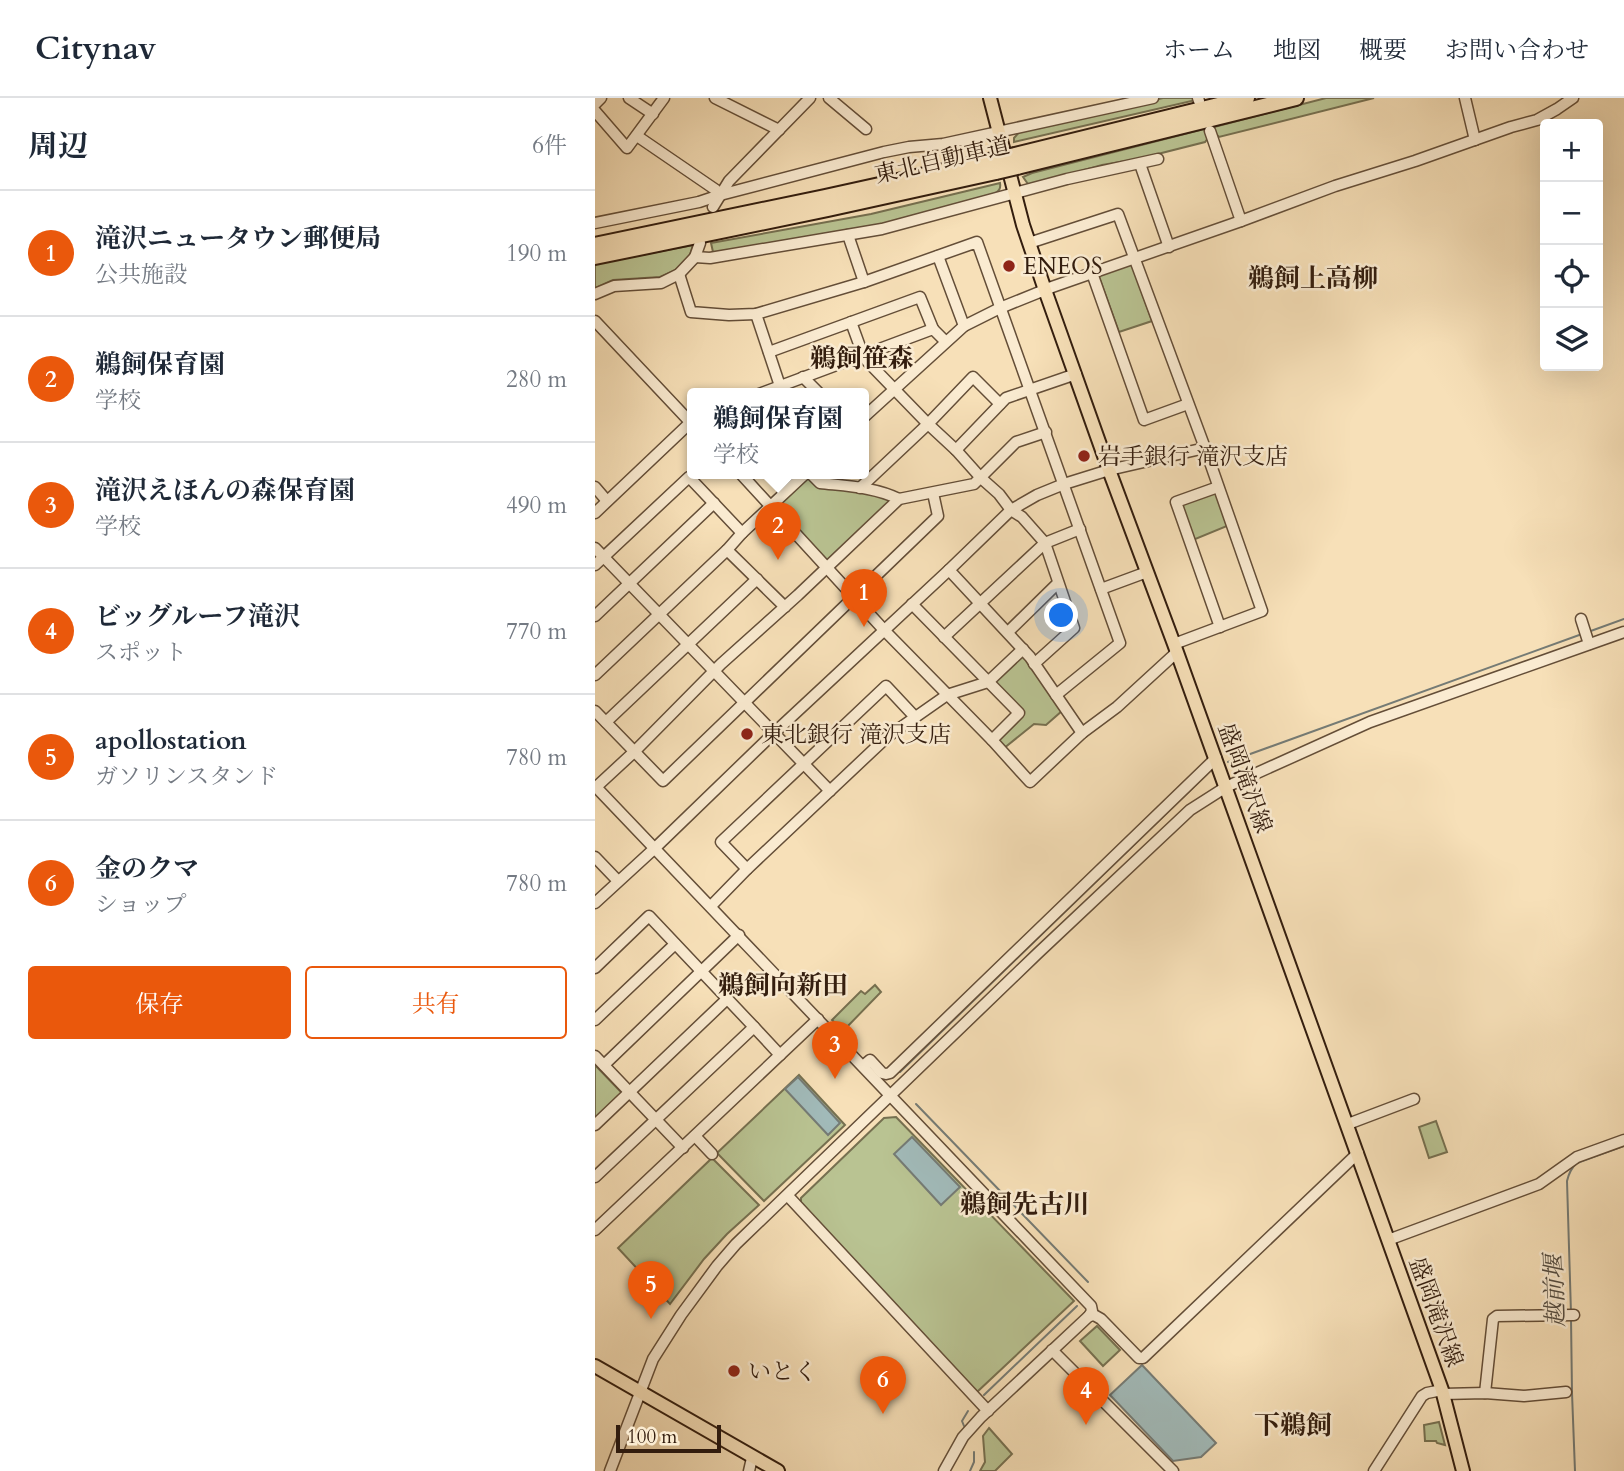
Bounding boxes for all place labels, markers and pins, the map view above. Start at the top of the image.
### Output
place label: ENEOS [1023,251,1102,282]
marker: ENEOS [1001,258,1017,274]
place label: 岩手銀行 滝沢支店 [1098,441,1288,472]
marker: 岩手銀行 滝沢支店 [1076,448,1092,464]
pin: 2 [755,502,801,560]
pin: 1 [841,569,887,627]
place label: 東北銀行 滝沢支店 [761,719,951,750]
marker: 東北銀行 滝沢支店 [739,726,755,742]
pin: 3 [812,1021,858,1079]
pin: 5 [628,1261,674,1319]
place label: いとく [748,1356,817,1387]
pin: 6 [860,1356,906,1414]
marker: いとく [726,1363,742,1379]
pin: 4 [1063,1367,1109,1425]

